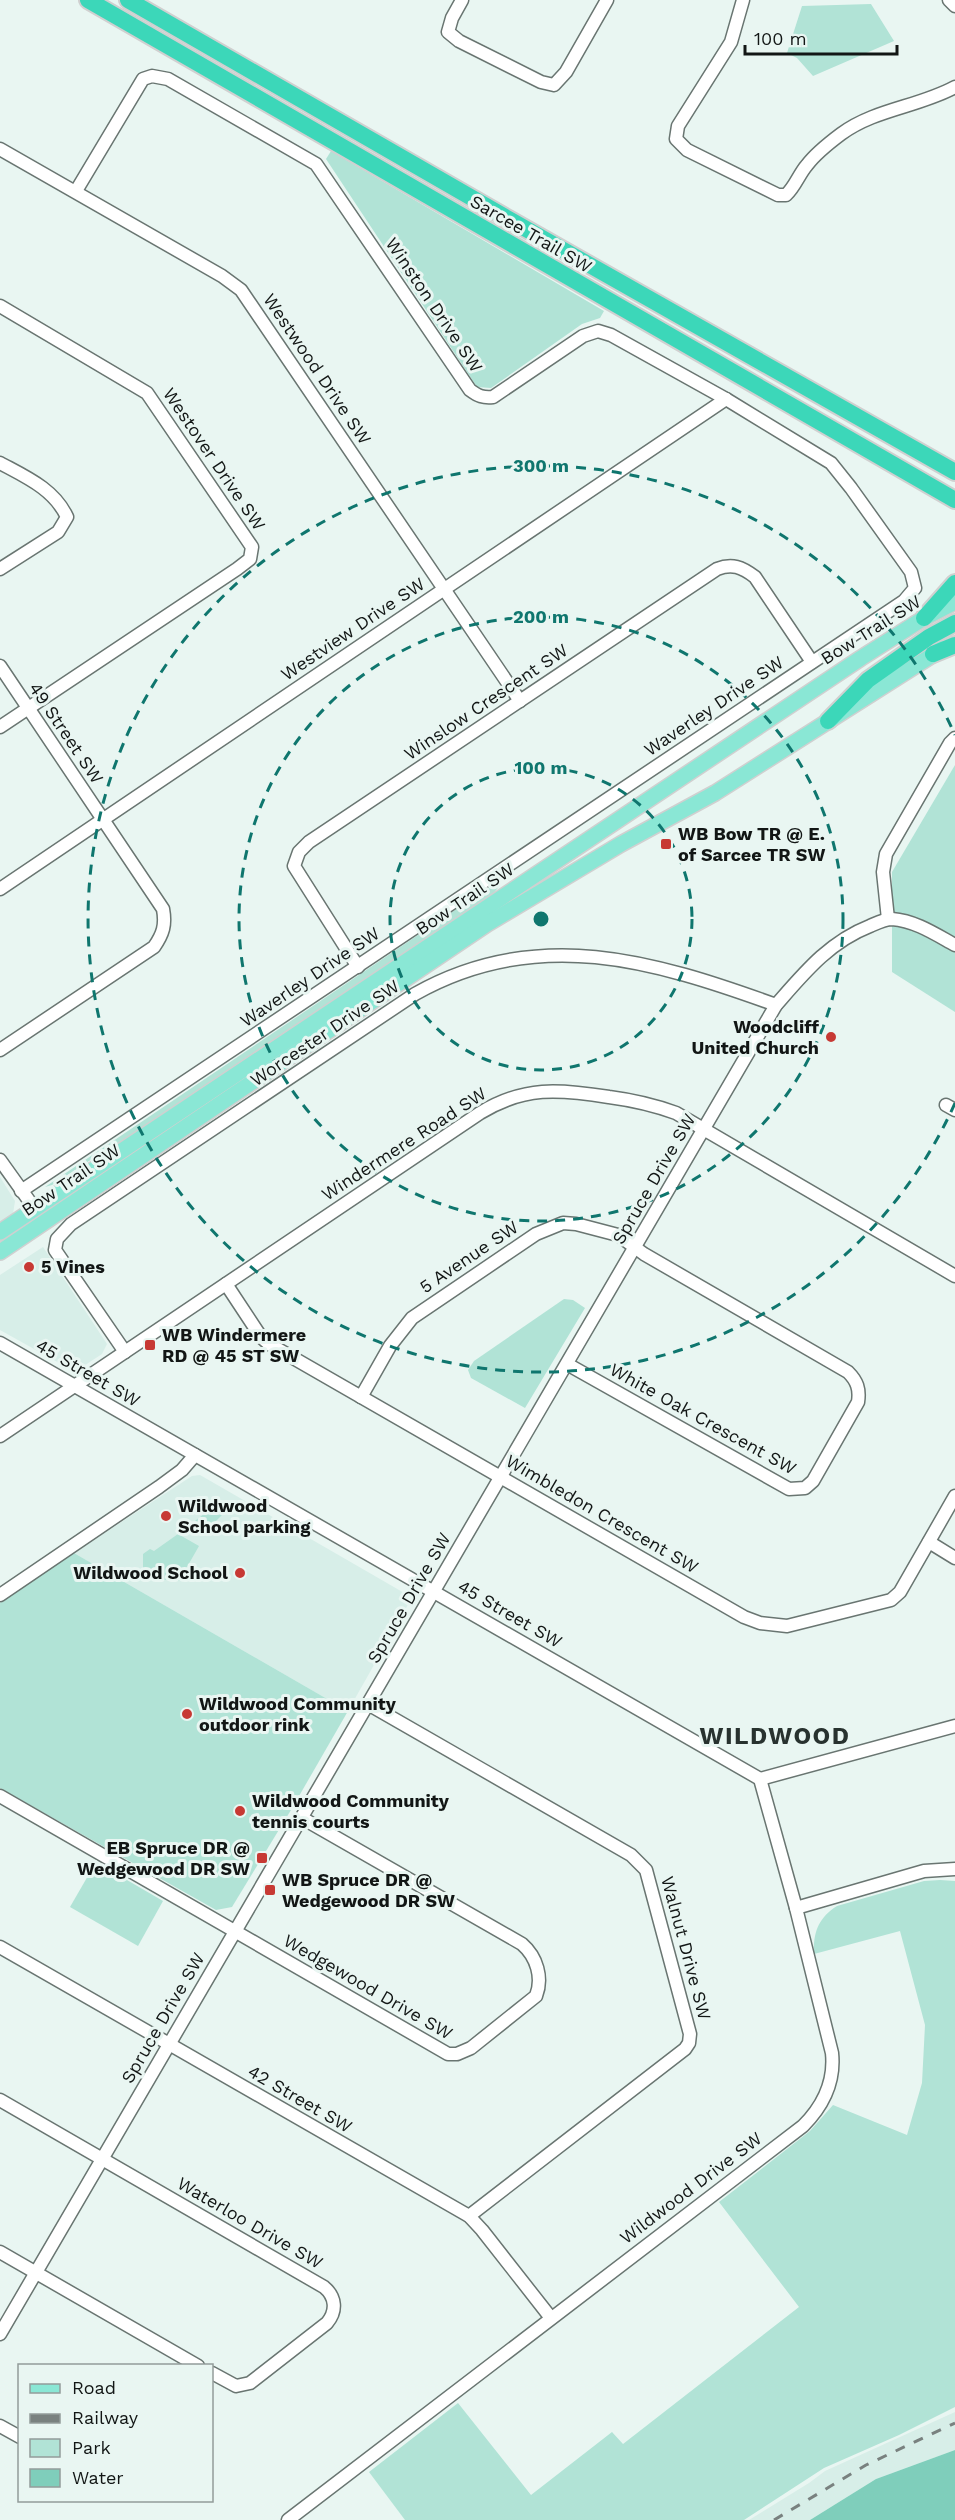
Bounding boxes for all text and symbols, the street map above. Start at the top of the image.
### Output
scale bar [745,18,896,56]
text: 100 m [754,28,807,49]
street label: Sarcee Trail SW [467,190,596,277]
street label: Winston Drive SW [382,233,487,376]
street label: Westwood Drive SW [259,289,376,448]
street label: Westover Drive SW [159,383,270,534]
text: 300 m [513,455,569,476]
street label: Westview Drive SW [277,573,429,684]
street label: Bow Trail SW [817,590,925,669]
text: 200 m [513,606,569,627]
street label: Winslow Crescent SW [400,639,571,764]
street label: Waverley Drive SW [640,651,787,760]
street label: 49 Street SW [25,678,108,787]
text: 100 m [514,757,568,778]
place label: WB Bow TR @ E. of Sarcee TR SW [678,823,825,865]
marker: WB Bow TR @ E. of Sarcee TR SW [659,837,673,851]
street label: Bow Trail SW [412,858,518,939]
centre of rings [531,909,551,929]
street label: Waverley Drive SW [236,922,383,1031]
street label: Worcester Drive SW [246,975,403,1090]
place label: Woodcliff United Church [692,1016,819,1058]
marker: Woodcliff United Church [824,1030,838,1044]
street label: Windermere Road SW [317,1082,490,1205]
street label: Spruce Drive SW [608,1110,700,1248]
street label: Bow Trail SW [18,1139,124,1220]
street label: 5 Avenue SW [415,1216,522,1297]
place label: 5 Vines [41,1256,105,1277]
marker: 5 Vines [22,1260,36,1274]
place label: WB Windermere RD @ 45 ST SW [162,1324,306,1366]
street label: 45 Street SW [32,1334,144,1411]
marker: WB Windermere RD @ 45 ST SW [143,1338,157,1352]
street label: White Oak Crescent SW [606,1358,800,1479]
street label: Wimbledon Crescent SW [502,1450,702,1577]
place label: Wildwood School parking [178,1495,311,1537]
marker: Wildwood School parking [159,1509,173,1523]
street label: Spruce Drive SW [363,1529,455,1667]
place label: Wildwood School [73,1562,228,1583]
marker: Wildwood School [233,1566,247,1580]
street label: 45 Street SW [454,1575,566,1652]
place label: Wildwood Community outdoor rink [199,1693,397,1735]
marker: Wildwood Community outdoor rink [180,1707,194,1721]
district label: WILDWOOD [699,1722,851,1750]
place label: Wildwood Community tennis courts [252,1790,450,1832]
marker: Wildwood Community tennis courts [233,1804,247,1818]
place label: EB Spruce DR @ Wedgewood DR SW [77,1837,250,1879]
marker: EB Spruce DR @ Wedgewood DR SW [255,1851,269,1865]
place label: WB Spruce DR @ Wedgewood DR SW [282,1869,455,1911]
street label: Walnut Drive SW [657,1874,716,2022]
marker: WB Spruce DR @ Wedgewood DR SW [263,1883,277,1897]
street label: Wedgewood Drive SW [280,1930,456,2044]
street label: Spruce Drive SW [117,1949,209,2087]
street label: 42 Street SW [244,2060,356,2137]
street label: Wildwood Drive SW [616,2127,766,2248]
street label: Waterloo Drive SW [174,2172,327,2273]
legend [18,2364,213,2502]
text: Road [72,2377,116,2398]
text: Railway [72,2407,139,2428]
text: Park [72,2437,111,2458]
text: Water [72,2467,124,2488]

